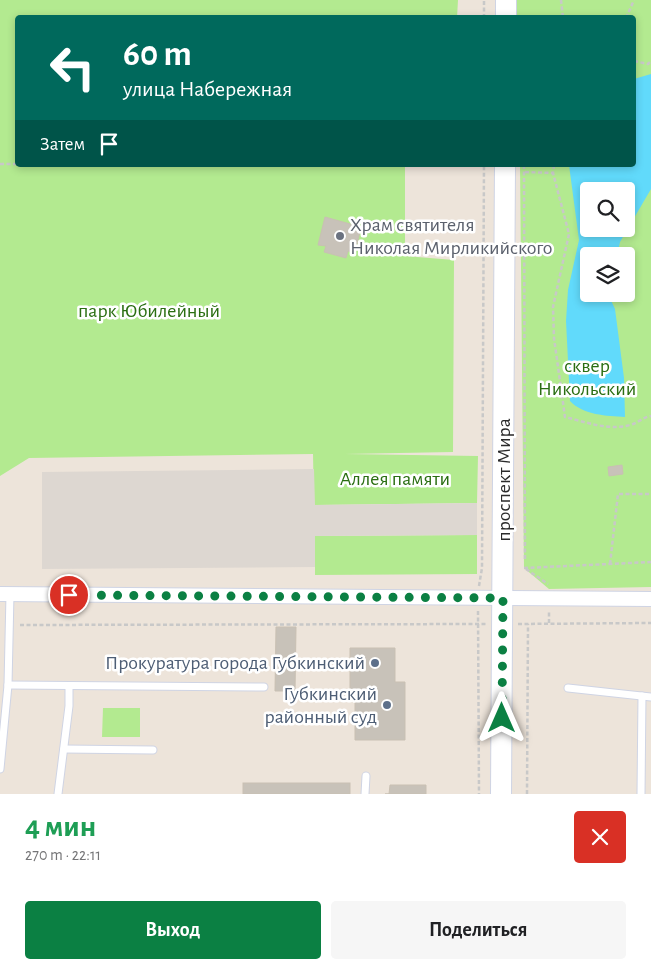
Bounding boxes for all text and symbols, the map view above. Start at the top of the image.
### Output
icon: left [40,35,105,100]
text: 60 m [123,37,192,72]
text: улица Набережная [123,78,292,100]
icon: arrive [95,130,123,158]
text: Затем [40,135,85,154]
map controls [580,182,635,302]
button: search [580,182,635,237]
place label: Храм святителя Николая Мирликийского [350,215,553,258]
marker: Храм святителя Николая Мирликийского [334,230,346,242]
button: layers [580,247,635,302]
park label: парк Юбилейный [78,301,220,321]
park label: сквер Никольский [538,356,636,399]
street label: проспект Мира [494,418,514,542]
park label: Аллея памяти [340,469,450,489]
pin [48,574,90,616]
icon: arrive [55,581,83,609]
place label: Прокуратура города Губкинский [105,653,365,673]
marker: Прокуратура города Губкинский [369,657,381,669]
place label: Губкинский районный суд [265,684,377,727]
position arrow [475,691,527,743]
marker: Губкинский районный суд [381,699,393,711]
button: close [574,811,626,863]
text: 4 мин [25,812,96,842]
text: 270 m · 22:11 [25,847,101,863]
button: Выход [25,901,321,959]
button: Поделиться [331,901,626,959]

